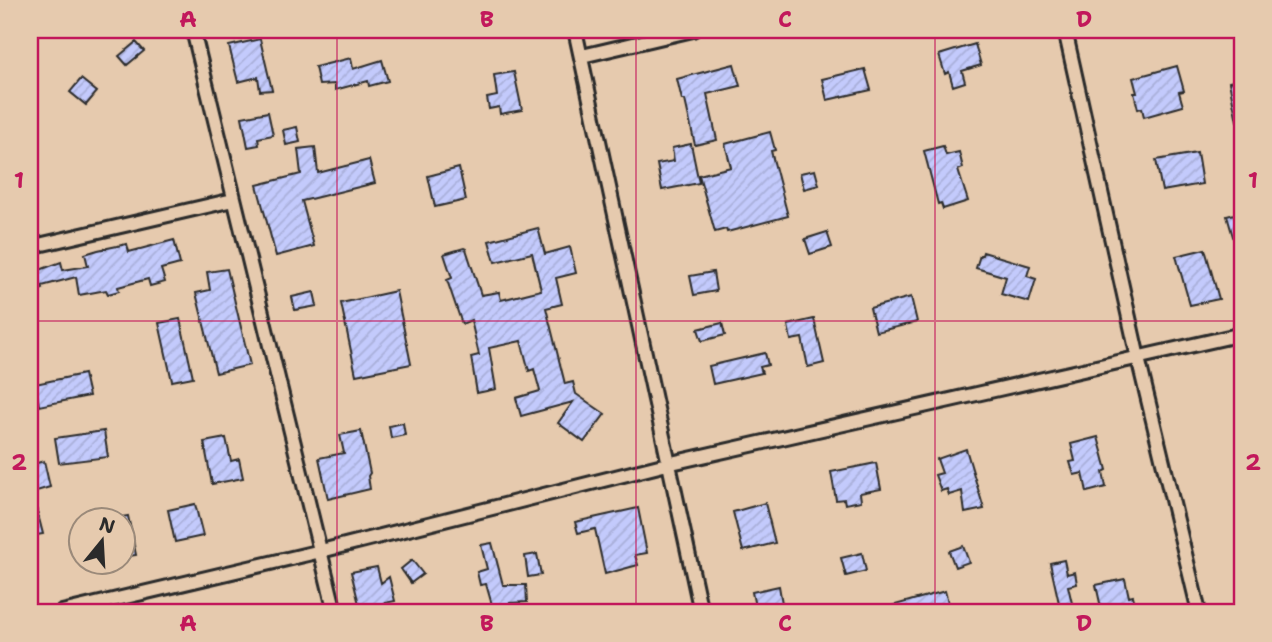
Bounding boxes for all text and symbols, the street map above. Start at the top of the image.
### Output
text: A [179,4,197,34]
text: B [480,4,494,34]
text: C [778,4,792,34]
text: D [1076,4,1092,34]
text: 1 [14,165,24,195]
text: 1 [1248,165,1258,195]
text: 2 [11,447,27,477]
text: 2 [1245,447,1261,477]
north arrow [66,505,136,576]
text: N [96,511,118,540]
text: A [179,608,197,638]
text: B [480,608,494,638]
text: C [778,608,792,638]
text: D [1076,608,1092,638]

